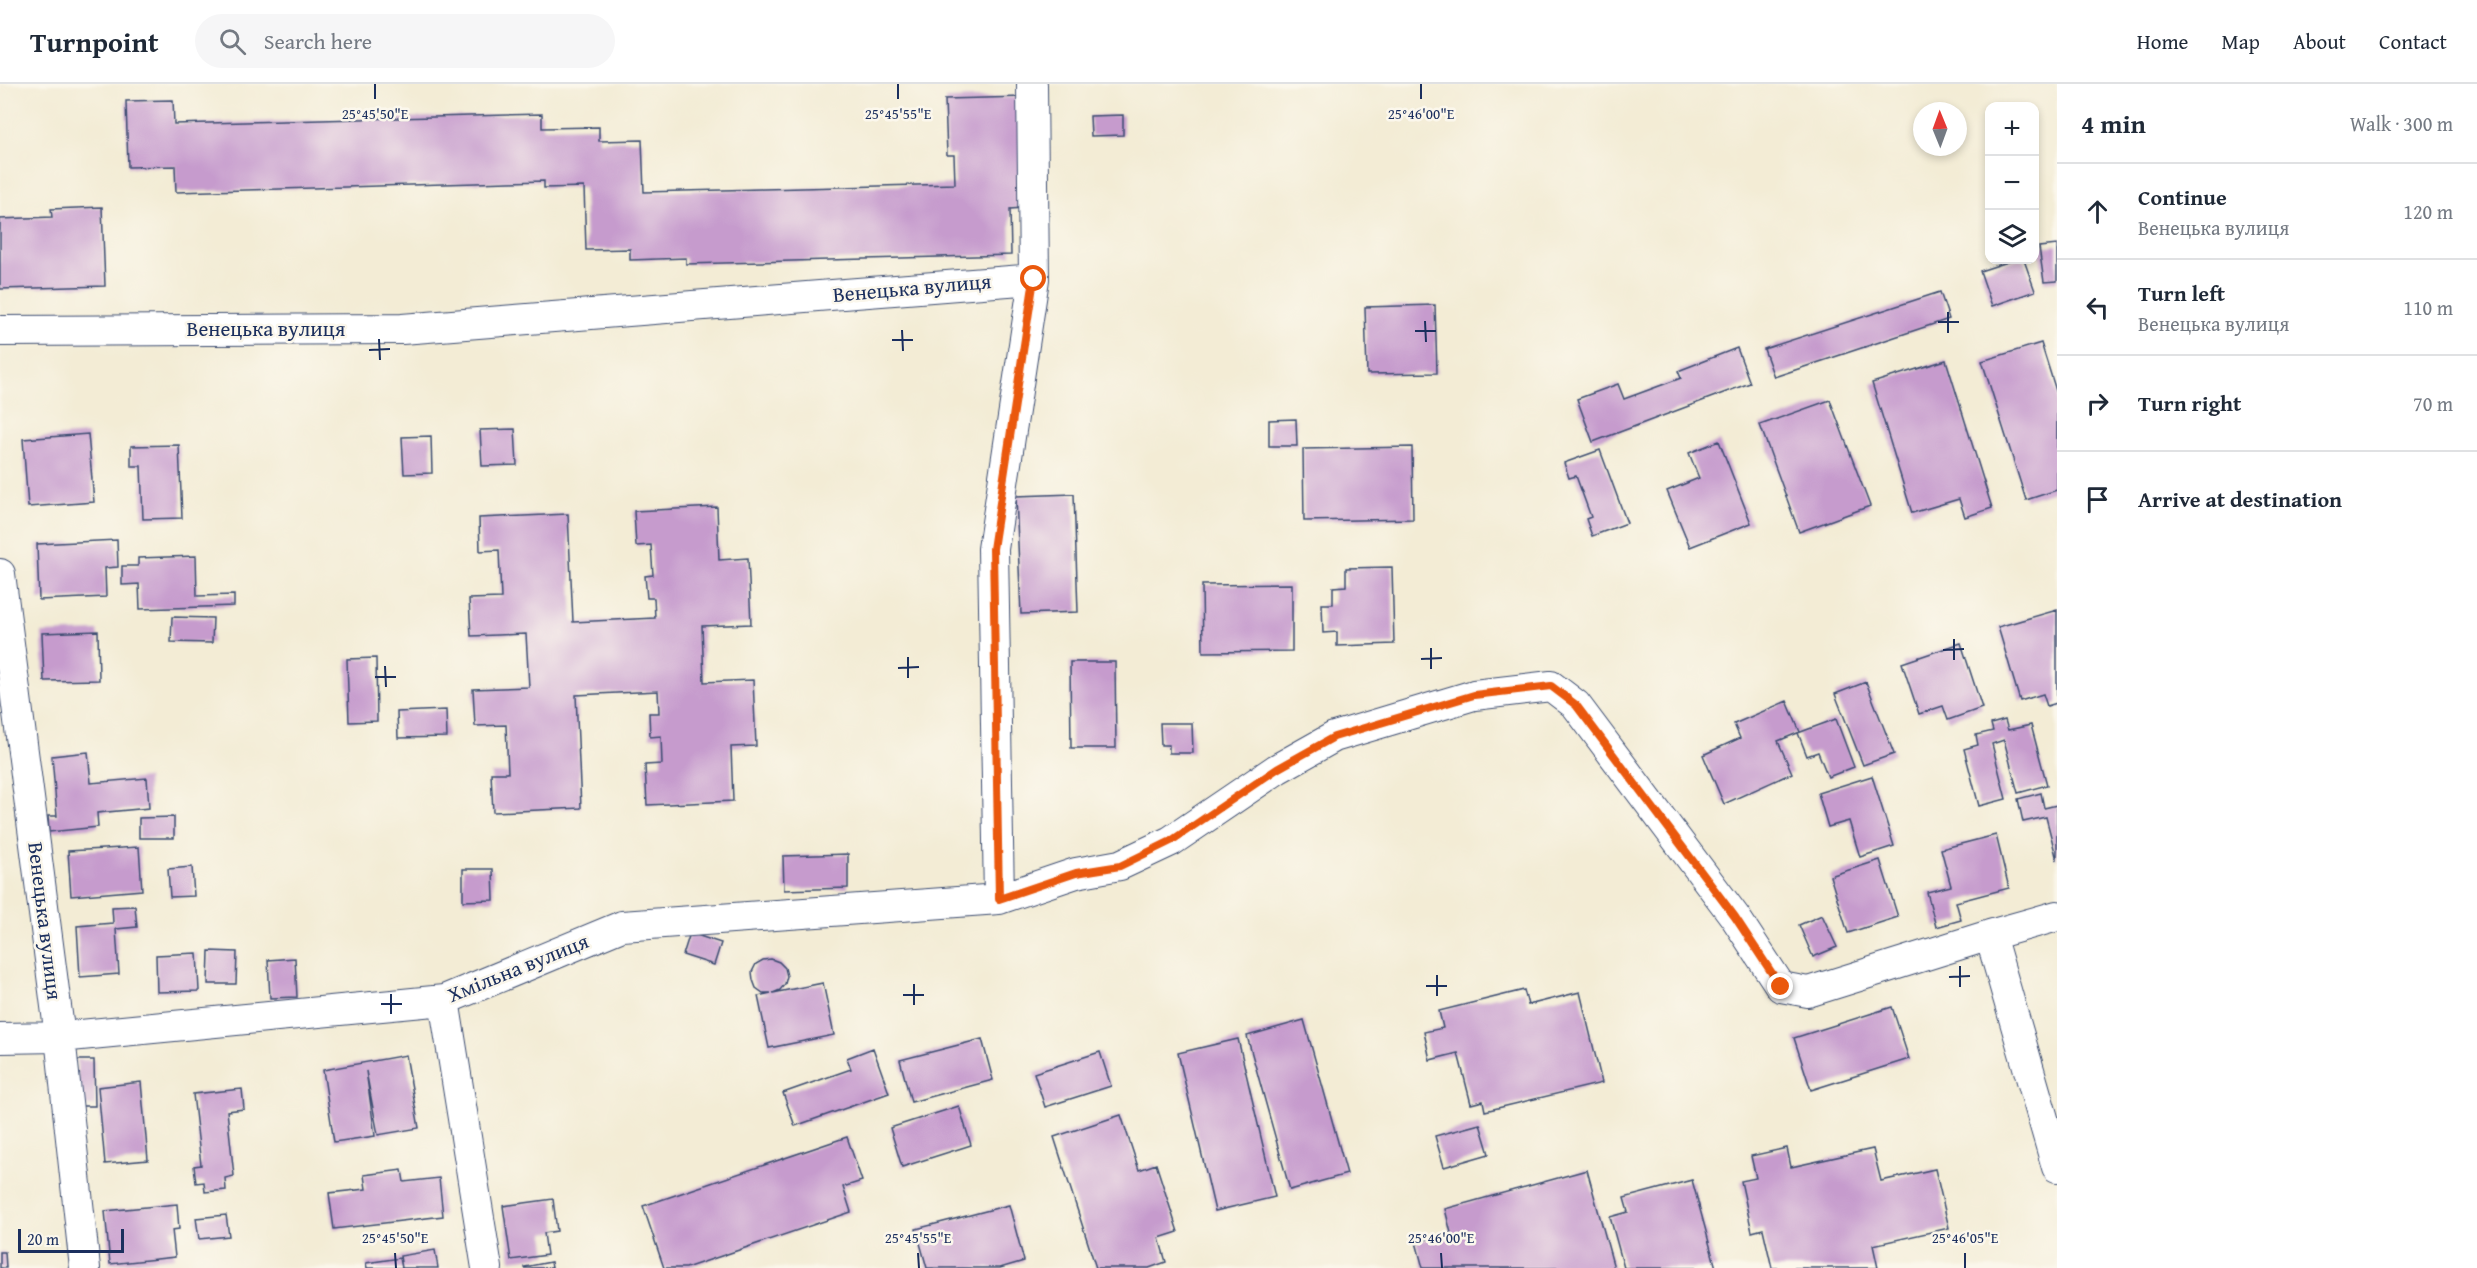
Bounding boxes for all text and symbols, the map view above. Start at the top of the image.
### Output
search box [195,14,615,68]
text: Turnpoint [30,21,159,62]
icon: search [216,25,249,58]
text: Search here [264,25,372,57]
text: Home [2137,26,2188,57]
text: Map [2221,26,2260,57]
text: About [2293,26,2346,57]
text: Contact [2379,26,2447,57]
north arrow [1913,102,1967,156]
map controls [1985,102,2039,264]
button: + [1985,102,2039,156]
text: 25°45'50"E [342,103,409,124]
text: 25°45'55"E [865,103,932,124]
text: 25°46'00"E [1388,103,1455,124]
text: 4 min [2081,104,2146,143]
text: Walk · 300 m [2350,109,2453,138]
button: − [1985,156,2039,210]
text: Continue [2138,181,2227,213]
icon: ahead [2081,195,2114,228]
text: 120 m [2403,197,2453,226]
button: layers [1985,210,2039,264]
text: Венецька вулиця [2138,213,2289,242]
street label: Венецька вулиця [831,265,993,310]
route start [1020,265,1046,291]
text: Turn left [2138,277,2225,309]
icon: left [2081,291,2114,324]
text: 110 m [2403,293,2453,322]
text: Венецька вулиця [2138,309,2289,338]
street label: Венецька вулиця [187,313,346,344]
icon: right [2081,387,2114,420]
text: Turn right [2138,387,2241,419]
text: 70 m [2413,389,2453,418]
icon: arrive [2081,483,2114,516]
text: Arrive at destination [2138,483,2342,515]
street label: Венецька вулиця [20,840,71,1002]
street label: Хмільна вулиця [443,925,593,1010]
route end [1767,973,1793,999]
scale bar [18,1226,124,1254]
text: 20 m [27,1227,59,1251]
text: 25°45'50"E [362,1227,429,1248]
text: 25°45'55"E [885,1227,952,1248]
text: 25°46'00"E [1408,1227,1475,1248]
text: 25°46'05"E [1932,1227,1999,1248]

